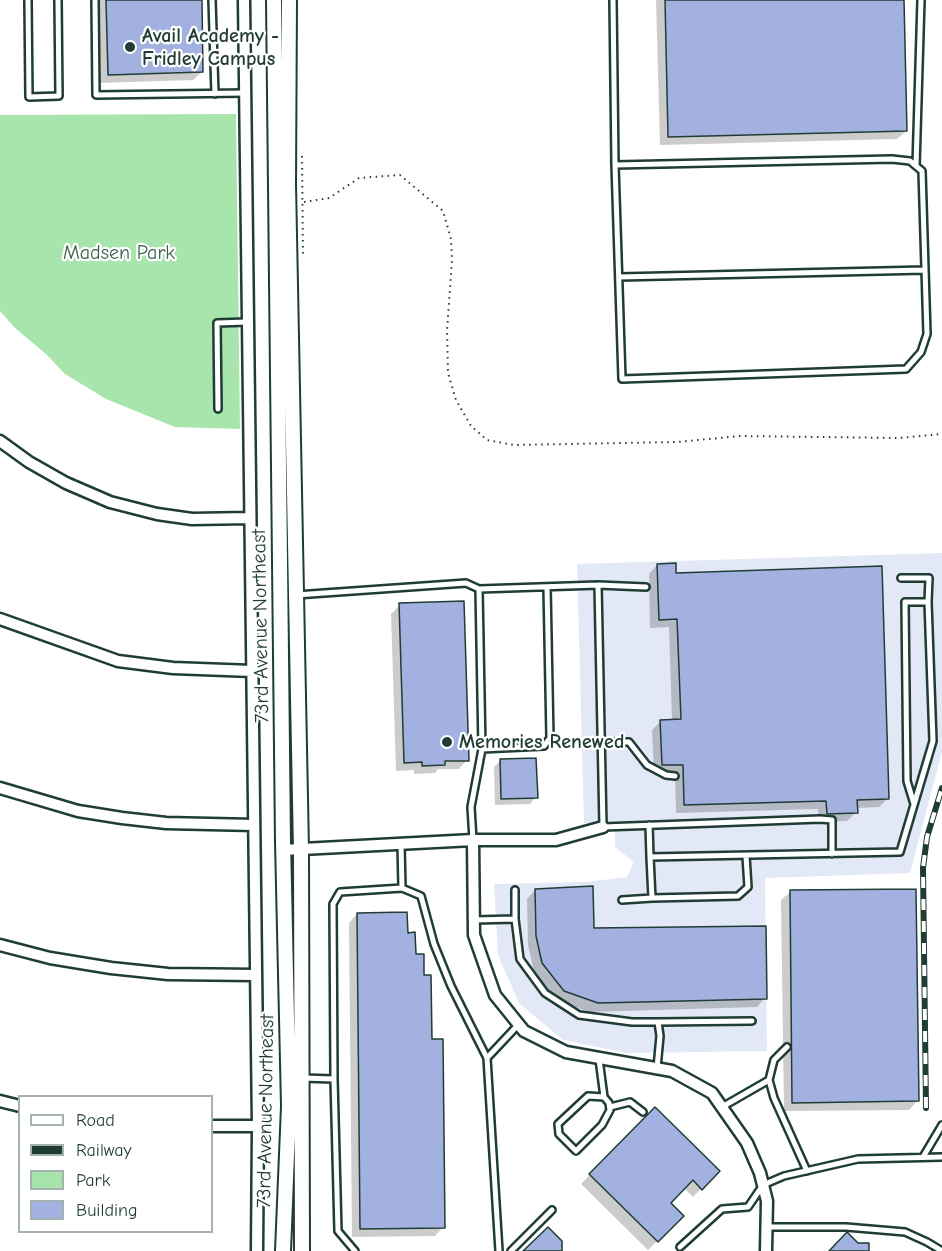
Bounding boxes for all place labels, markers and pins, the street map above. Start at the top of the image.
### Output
place label: Avail Academy - Fridley Campus [142,24,279,71]
marker: Avail Academy - Fridley Campus [123,40,137,54]
place label: Memories Renewed [459,730,624,754]
marker: Memories Renewed [440,735,454,749]

